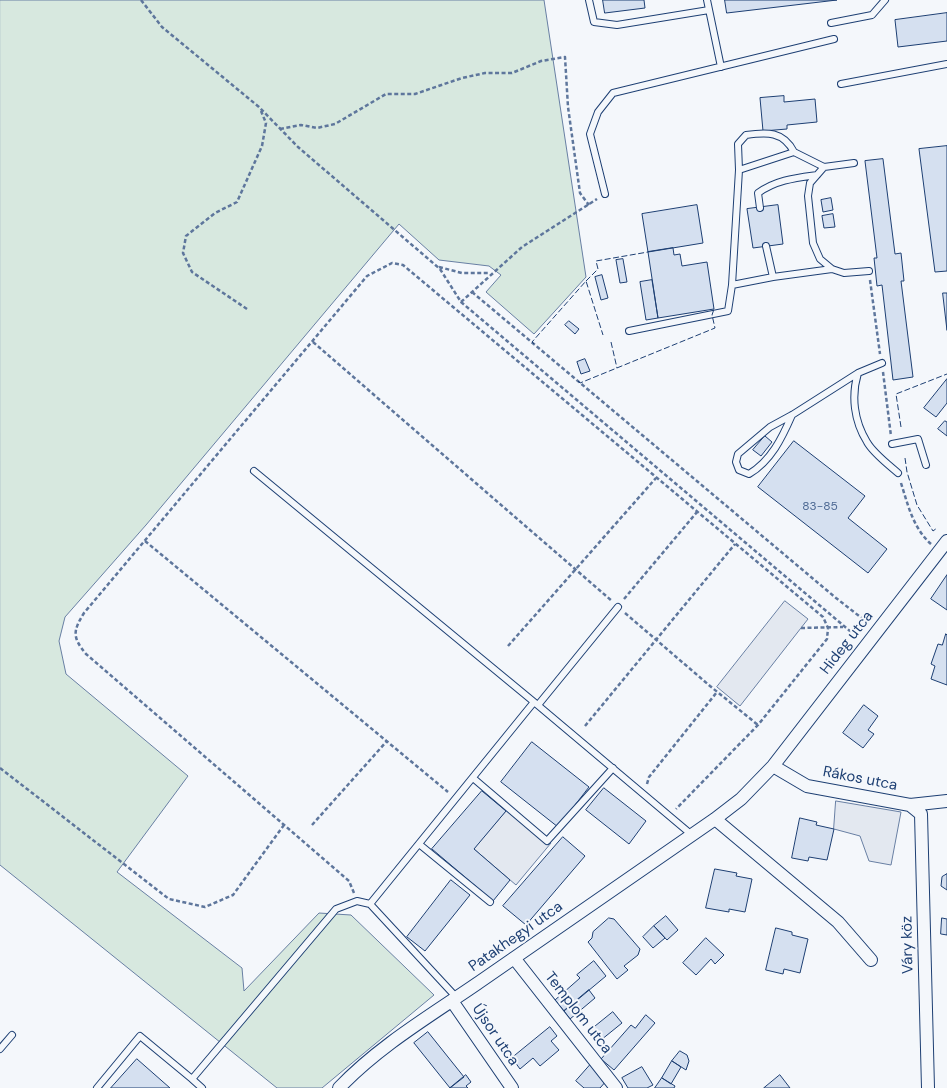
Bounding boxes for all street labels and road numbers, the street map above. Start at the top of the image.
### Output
street label: Hideg utca [817,608,877,678]
street label: Rákos utca [821,763,899,795]
street label: Patakhegyi utca [466,898,566,976]
street label: Váry köz [898,916,918,974]
street label: Templom utca [540,968,616,1058]
street label: Újsor utca [468,1001,522,1069]

